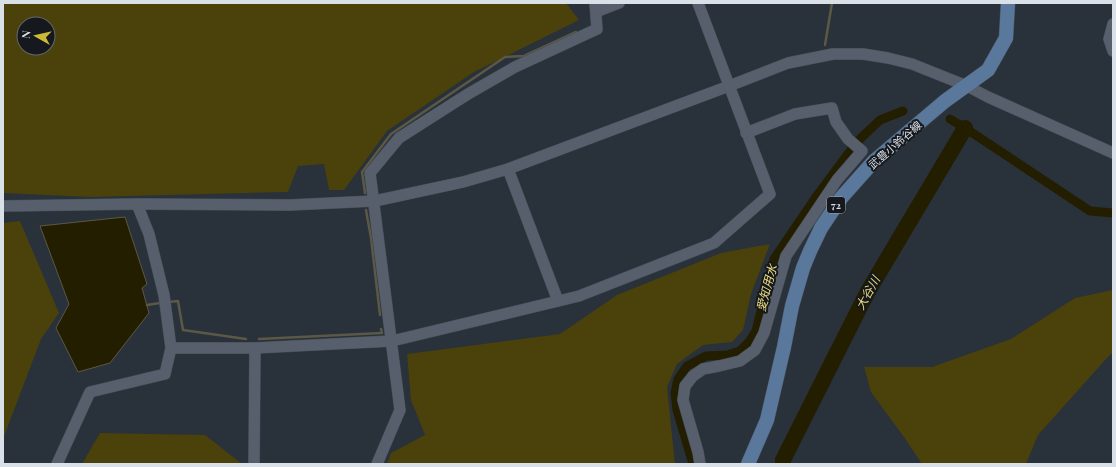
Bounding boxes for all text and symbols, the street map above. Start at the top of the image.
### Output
north arrow [16,16,56,56]
text: N [18,30,34,40]
street label: 武豊小鈴谷線 [865,117,924,172]
road number: 72 [827,197,845,213]
water label: 愛知用水 [752,261,780,313]
water label: 大谷川 [851,271,884,312]

